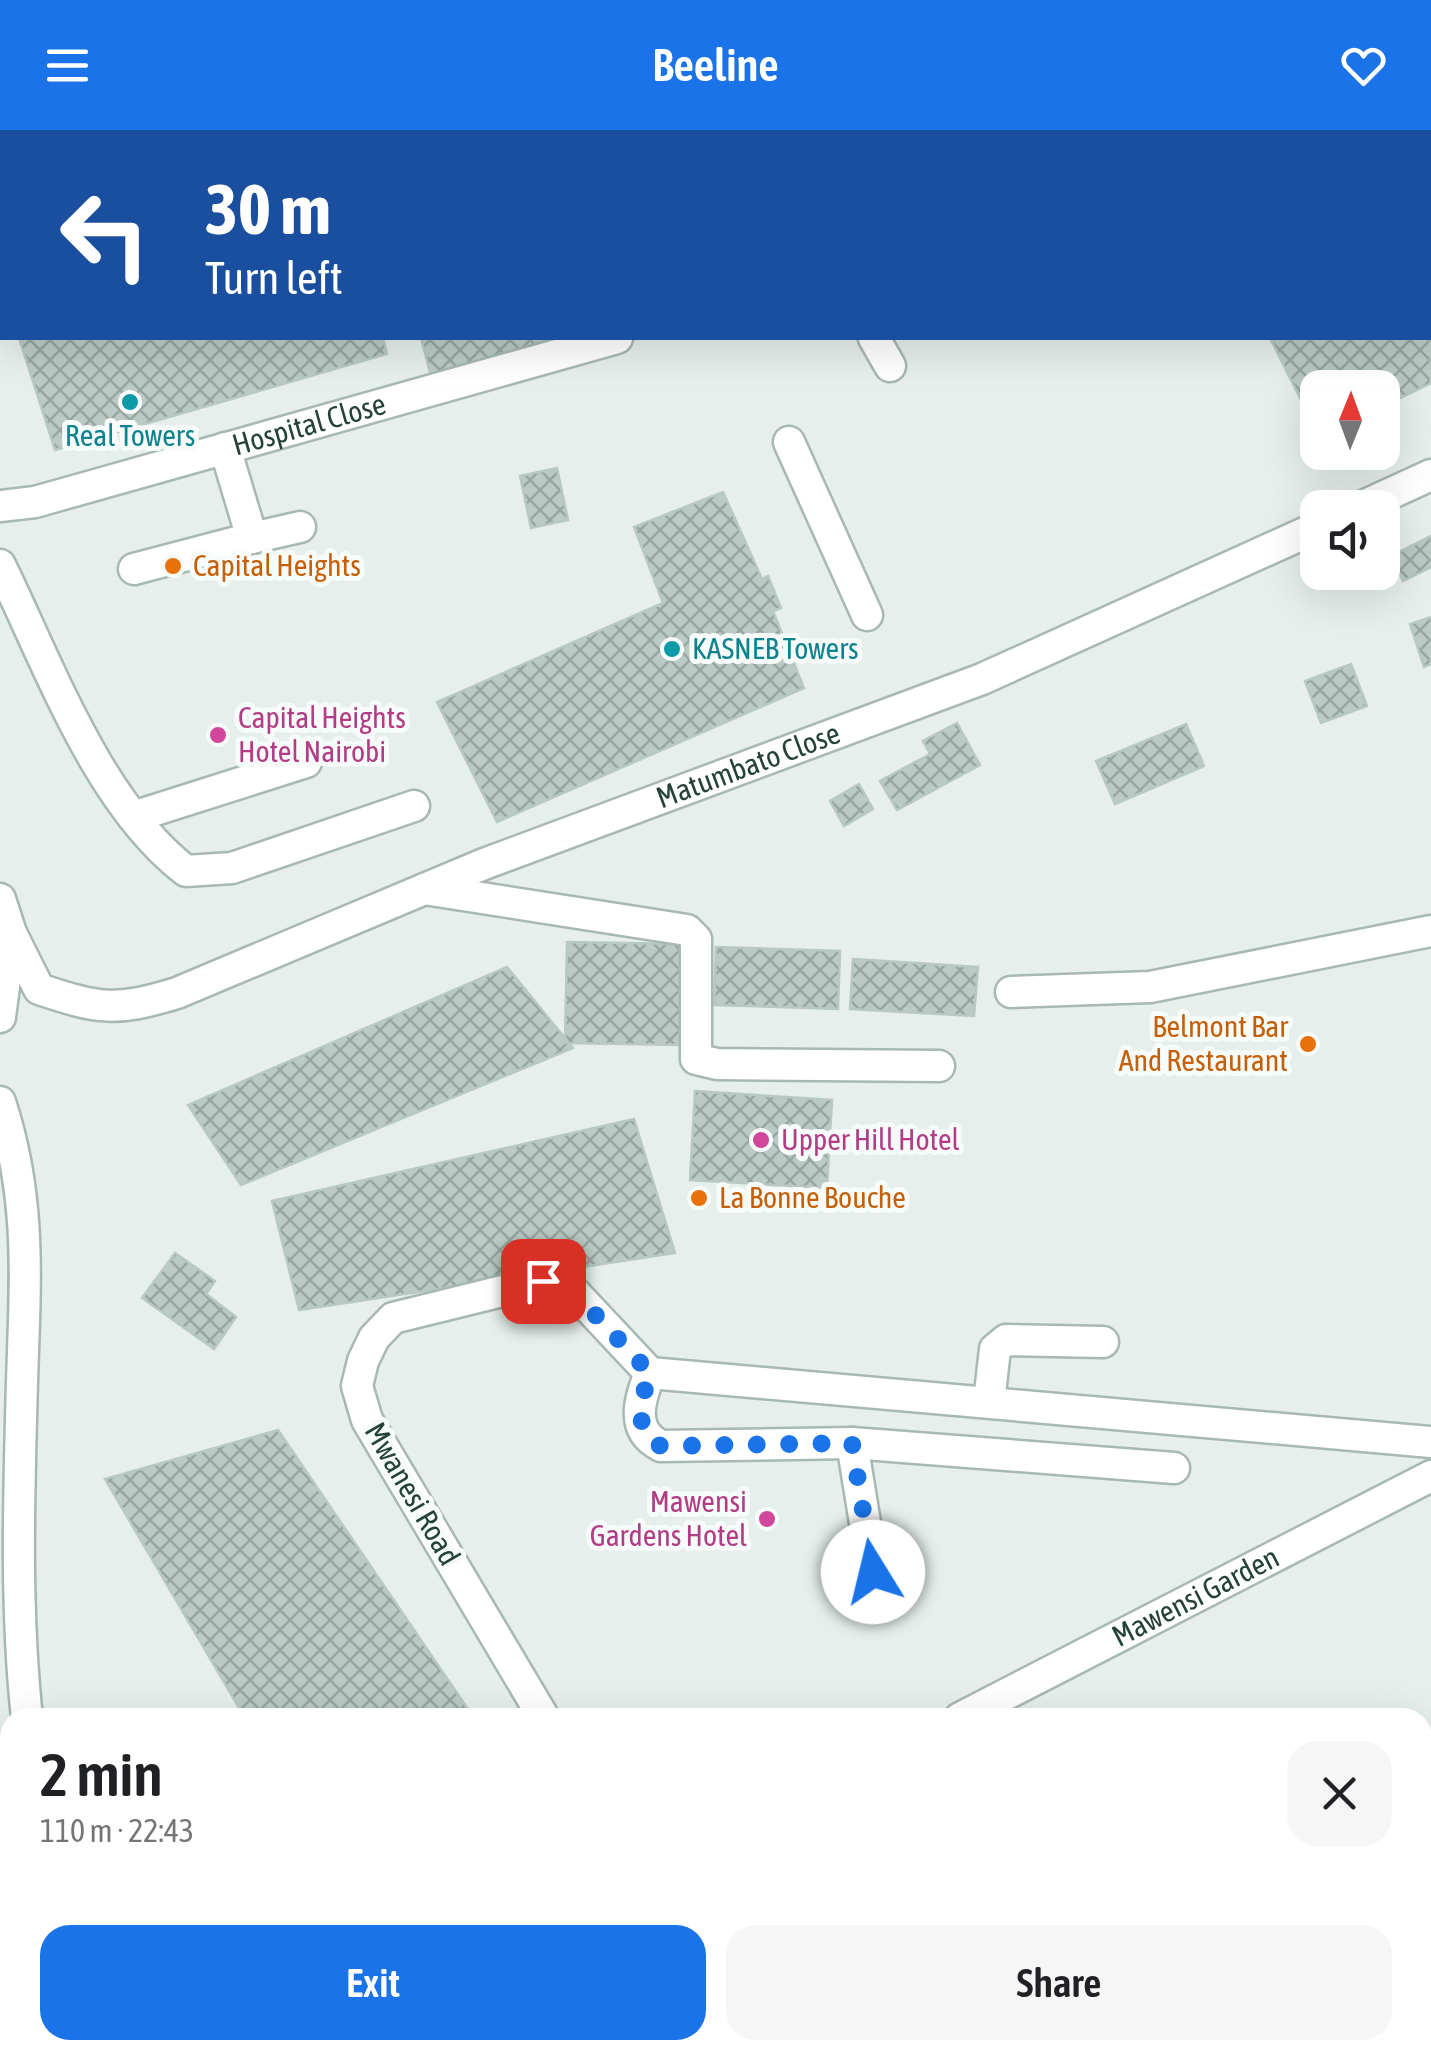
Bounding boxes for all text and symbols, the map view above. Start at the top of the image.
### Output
icon: menu [40,38,95,93]
icon: heart [1336,38,1391,93]
text: Beeline [652,39,779,91]
text: 30 m [205,169,331,249]
icon: left [40,170,170,300]
text: Turn left [205,252,343,304]
north arrow [1300,370,1400,470]
map controls [1300,370,1400,590]
street label: Hospital Close [228,386,389,462]
marker: Real Towers [119,391,141,413]
place label: Real Towers [65,418,195,452]
button: sound [1300,490,1400,590]
place label: Capital Heights [193,548,361,582]
marker: Capital Heights [162,555,184,577]
place label: KASNEB Towers [692,631,859,665]
marker: KASNEB Towers [661,638,683,660]
place label: Capital Heights Hotel Nairobi [238,700,406,768]
street label: Matumbato Close [652,715,844,814]
marker: Capital Heights Hotel Nairobi [207,724,229,746]
place label: Belmont Bar And Restaurant [1119,1009,1289,1077]
marker: Belmont Bar And Restaurant [1297,1033,1319,1055]
place label: Upper Hill Hotel [781,1122,960,1156]
marker: Upper Hill Hotel [750,1129,772,1151]
place label: La Bonne Bouche [719,1180,906,1214]
marker: La Bonne Bouche [688,1187,710,1209]
pin [501,1239,586,1324]
icon: arrive [516,1254,571,1309]
street label: Mwanesi Road [358,1416,467,1571]
place label: Mawensi Gardens Hotel [590,1484,747,1552]
marker: Mawensi Gardens Hotel [756,1508,778,1530]
position arrow [821,1520,925,1624]
street label: Mawensi Garden [1106,1539,1284,1653]
text: 2 min [40,1740,163,1809]
button: close [1287,1741,1392,1846]
text: 110 m · 22:43 [40,1812,194,1849]
button: Exit [40,1925,706,2040]
button: Share [726,1925,1392,2040]

